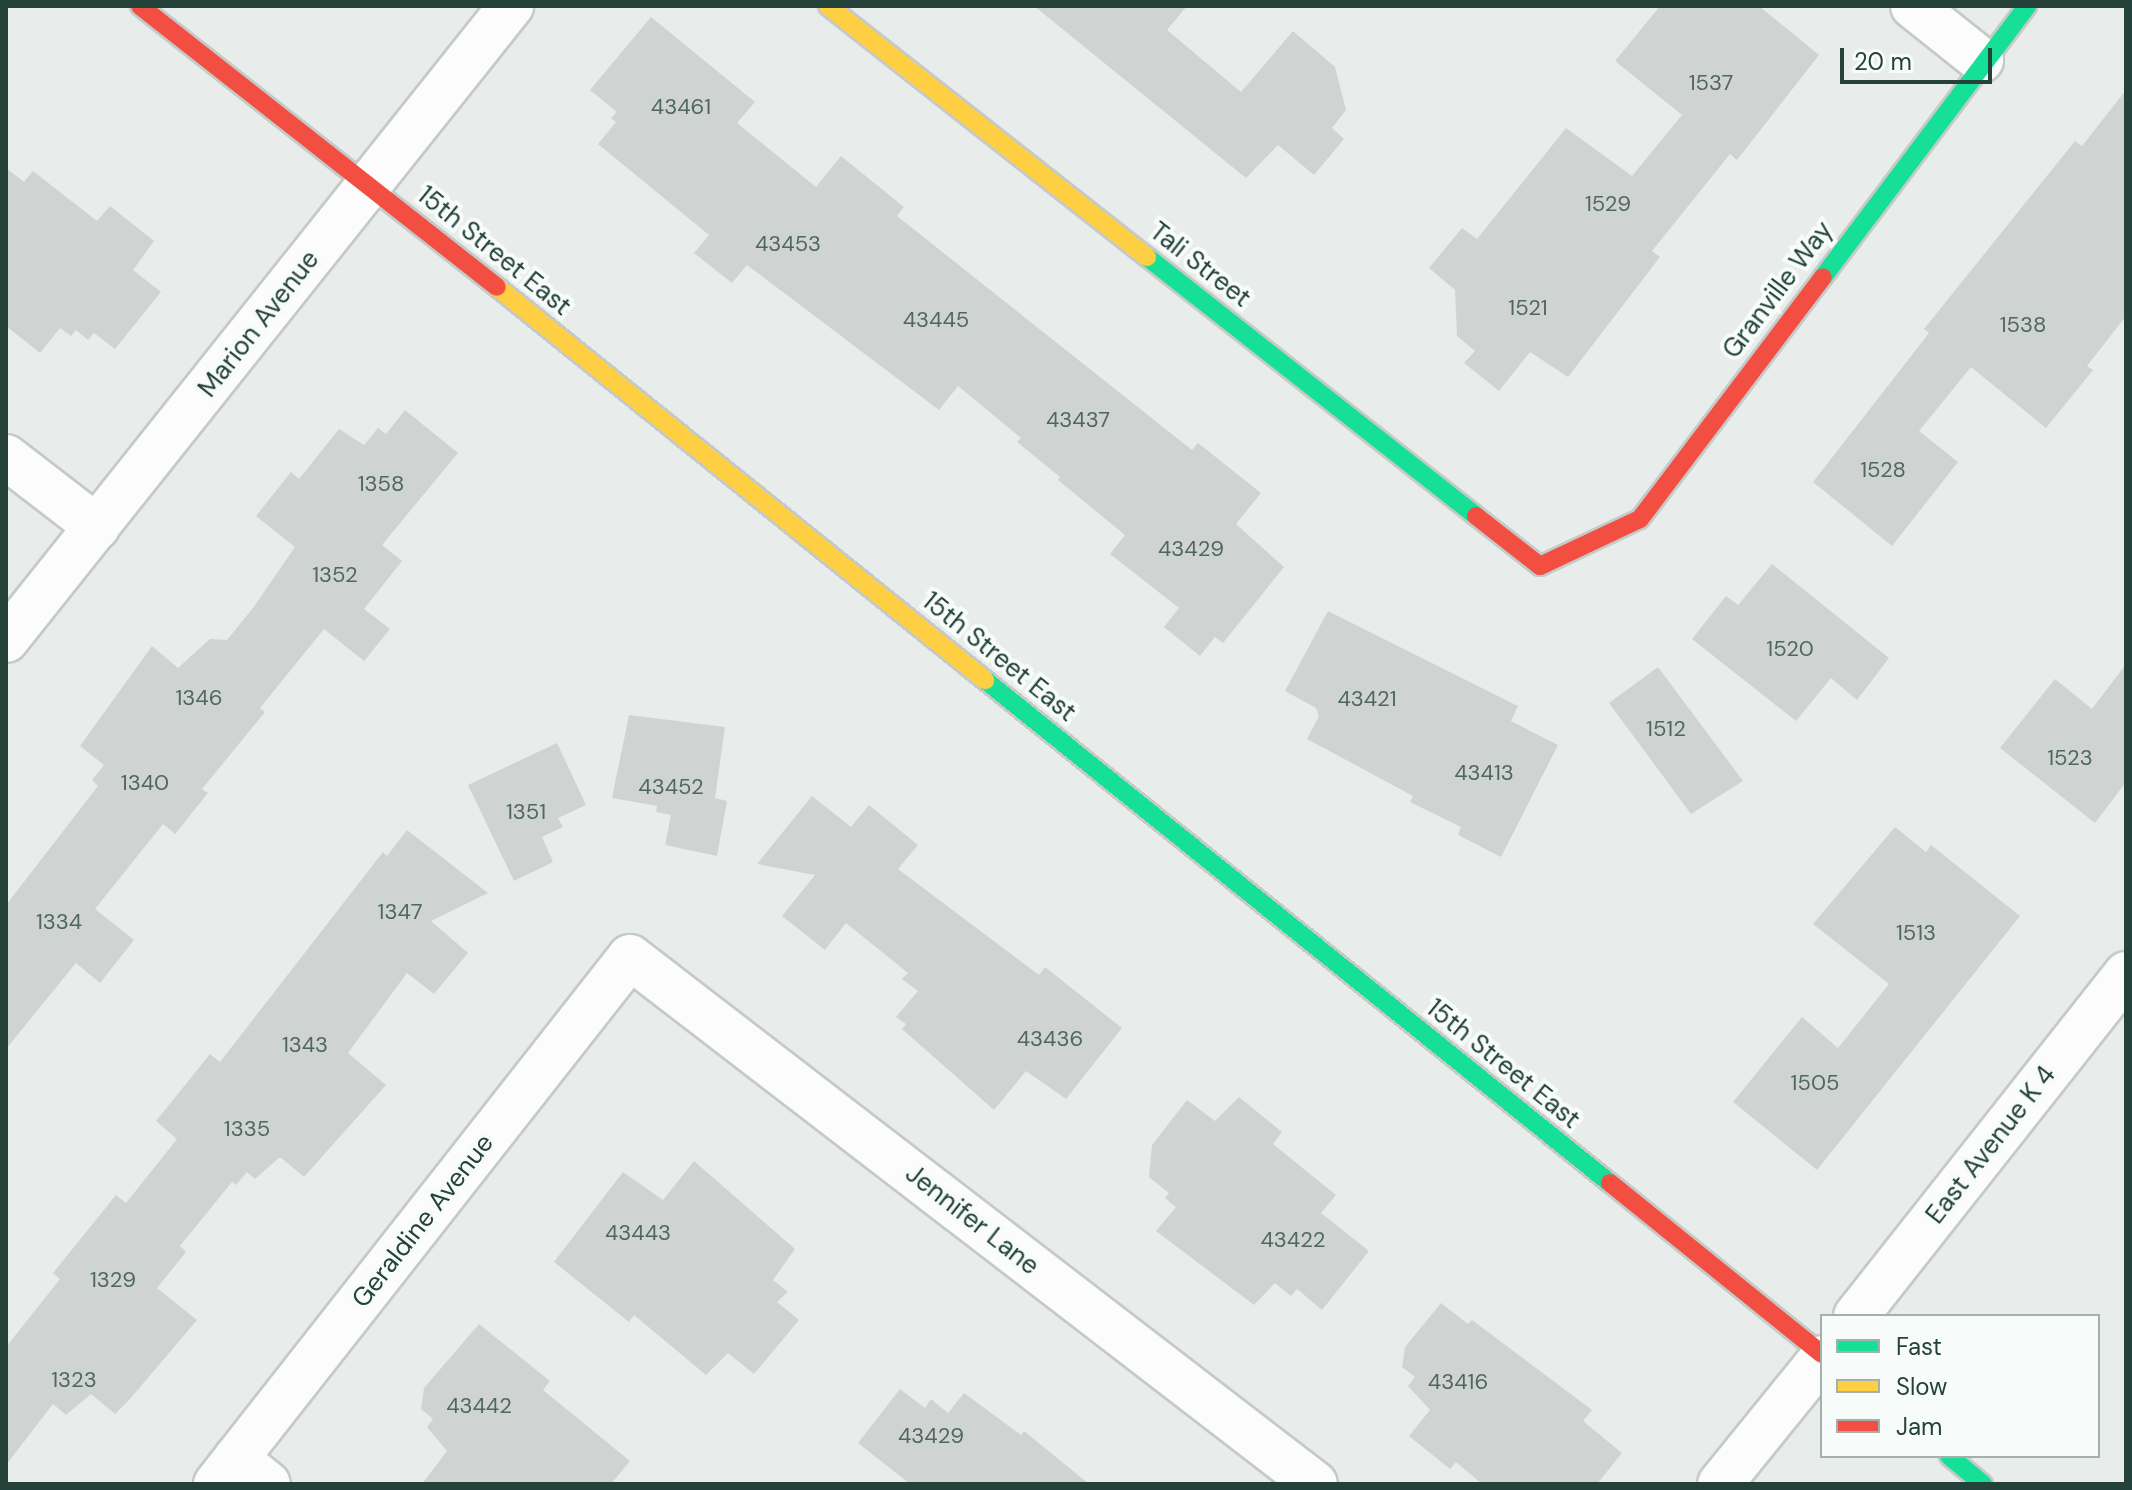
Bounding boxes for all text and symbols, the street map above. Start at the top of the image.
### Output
scale bar [1844,32,1996,82]
text: 20 m [1854,46,1912,77]
house number: 1537 [1689,70,1733,96]
house number: 43461 [651,94,711,120]
street label: 15th Street East [411,180,577,322]
house number: 1529 [1585,191,1631,217]
street label: Granville Way [1716,215,1840,365]
street label: Tali Street [1143,216,1257,314]
house number: 43453 [755,231,821,257]
street label: Marion Avenue [192,244,326,404]
house number: 1521 [1508,295,1548,321]
house number: 43445 [903,307,969,333]
house number: 1538 [2000,312,2046,338]
house number: 43437 [1046,407,1110,433]
house number: 1528 [1860,457,1906,483]
house number: 1358 [358,471,404,497]
house number: 43429 [1158,536,1224,562]
house number: 1352 [312,562,358,588]
street label: 15th Street East [916,586,1082,728]
house number: 1520 [1766,636,1814,662]
house number: 1346 [175,685,223,711]
house number: 43421 [1337,686,1397,712]
house number: 1512 [1646,716,1686,742]
house number: 1523 [2047,745,2093,771]
house number: 43413 [1454,760,1514,786]
house number: 1340 [121,770,169,796]
house number: 43452 [638,774,704,800]
house number: 1351 [506,799,546,825]
house number: 1347 [378,899,422,925]
house number: 1334 [36,909,82,935]
house number: 1513 [1896,920,1936,946]
street label: 15th Street East [1420,993,1586,1135]
house number: 43436 [1017,1026,1083,1052]
house number: 1343 [282,1032,328,1058]
street label: East Avenue K 4 [1920,1060,2062,1230]
house number: 1505 [1791,1070,1839,1096]
house number: 1335 [224,1116,270,1142]
street label: Geraldine Avenue [346,1128,500,1314]
street label: Jennifer Lane [899,1158,1045,1282]
house number: 43443 [605,1220,671,1246]
house number: 43422 [1260,1227,1326,1253]
house number: 1329 [90,1267,136,1293]
legend [1820,1314,2100,1458]
text: Fast [1896,1331,1942,1362]
house number: 1323 [51,1367,97,1393]
house number: 43416 [1428,1369,1488,1395]
text: Slow [1896,1371,1947,1402]
house number: 43442 [446,1393,512,1419]
text: Jam [1896,1411,1942,1442]
house number: 43429 [898,1423,964,1449]

